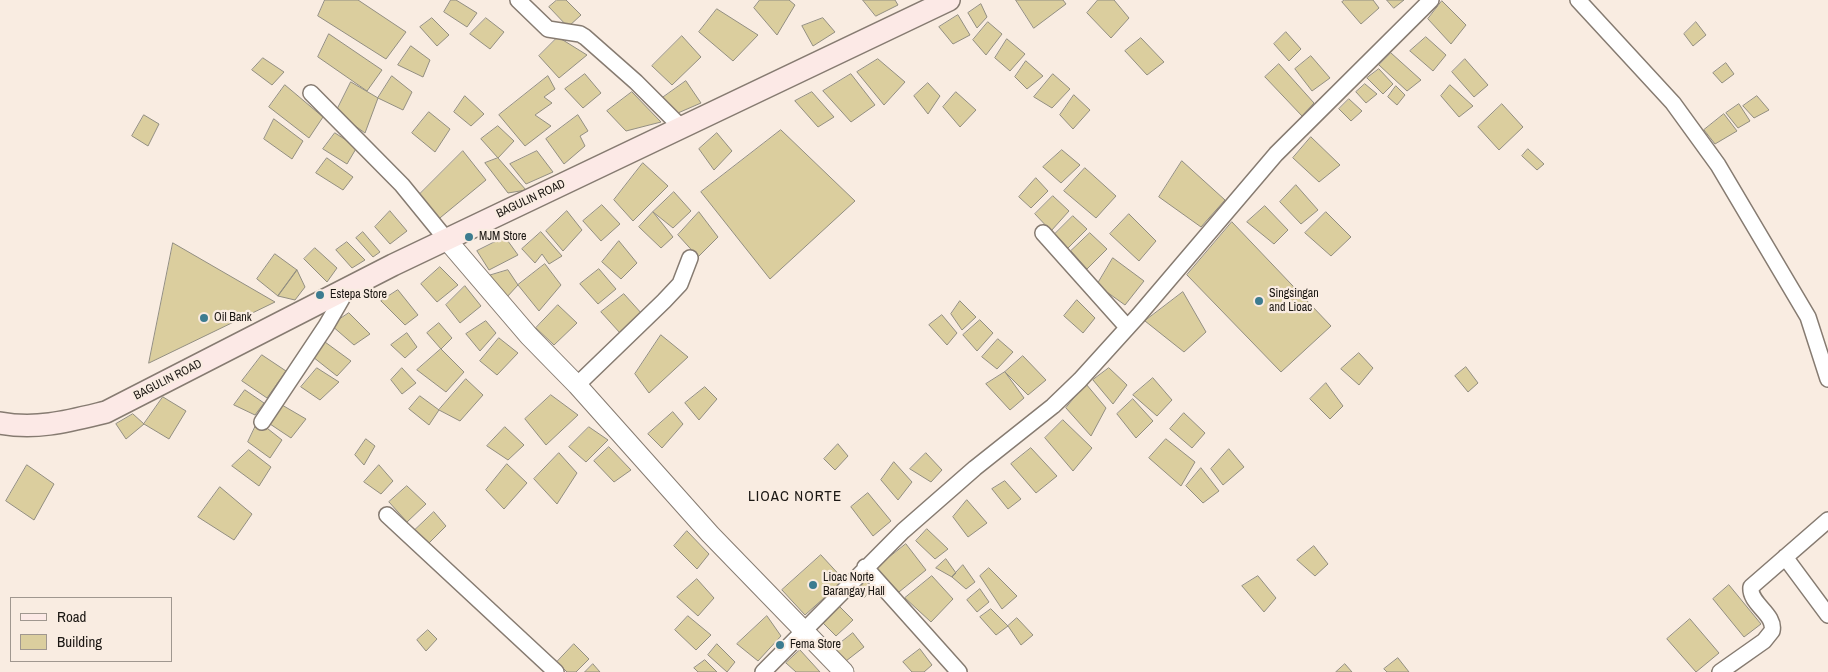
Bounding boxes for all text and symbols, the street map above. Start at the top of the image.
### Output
street label: BAGULIN ROAD [494,177,568,221]
place label: MJM Store [479,230,527,244]
marker: MJM Store [463,231,475,243]
place label: Singsingan and Lioac [1269,287,1319,315]
place label: Estepa Store [330,288,387,302]
marker: Estepa Store [314,289,326,301]
marker: Singsingan and Lioac [1253,295,1265,307]
place label: Oil Bank [214,311,252,325]
marker: Oil Bank [198,312,210,324]
street label: BAGULIN ROAD [132,357,204,403]
district label: LIOAC NORTE [747,488,843,506]
place label: Lioac Norte Barangay Hall [823,571,885,599]
marker: Lioac Norte Barangay Hall [807,579,819,591]
legend [10,597,172,662]
text: Road [57,606,86,627]
text: Building [57,631,102,652]
place label: Fema Store [790,638,841,652]
marker: Fema Store [774,639,786,651]

